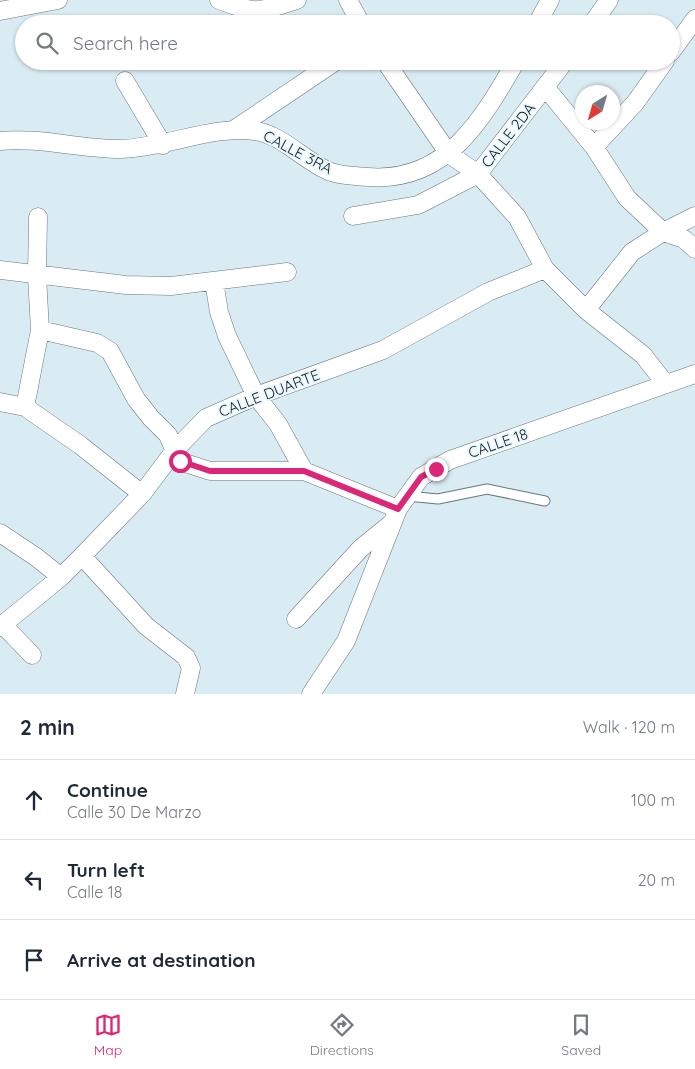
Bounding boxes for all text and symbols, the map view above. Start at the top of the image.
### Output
search box [15,15,680,70]
icon: search [33,29,61,57]
text: Search here [73,31,178,55]
north arrow [575,85,620,130]
street label: CALLE 2DA [477,99,539,171]
street label: CALLE 3RA [260,126,336,178]
street label: CALLE DUARTE [216,365,322,421]
street label: CALLE 18 [466,424,530,462]
route start [169,450,192,473]
route end [425,458,448,481]
text: 2 min [20,714,75,740]
text: Walk · 120 m [583,717,675,737]
text: Continue [67,778,148,802]
icon: ahead [20,786,48,814]
text: 100 m [631,790,675,810]
text: Calle 30 De Marzo [67,802,201,822]
text: Turn left [67,858,145,882]
icon: left [20,866,48,894]
text: 20 m [638,870,675,890]
text: Calle 18 [67,882,122,902]
icon: arrive [20,946,48,974]
text: Arrive at destination [67,948,256,972]
tab: Map [94,1011,122,1059]
tab: Directions [310,1011,374,1059]
tab: Saved [561,1011,601,1059]

